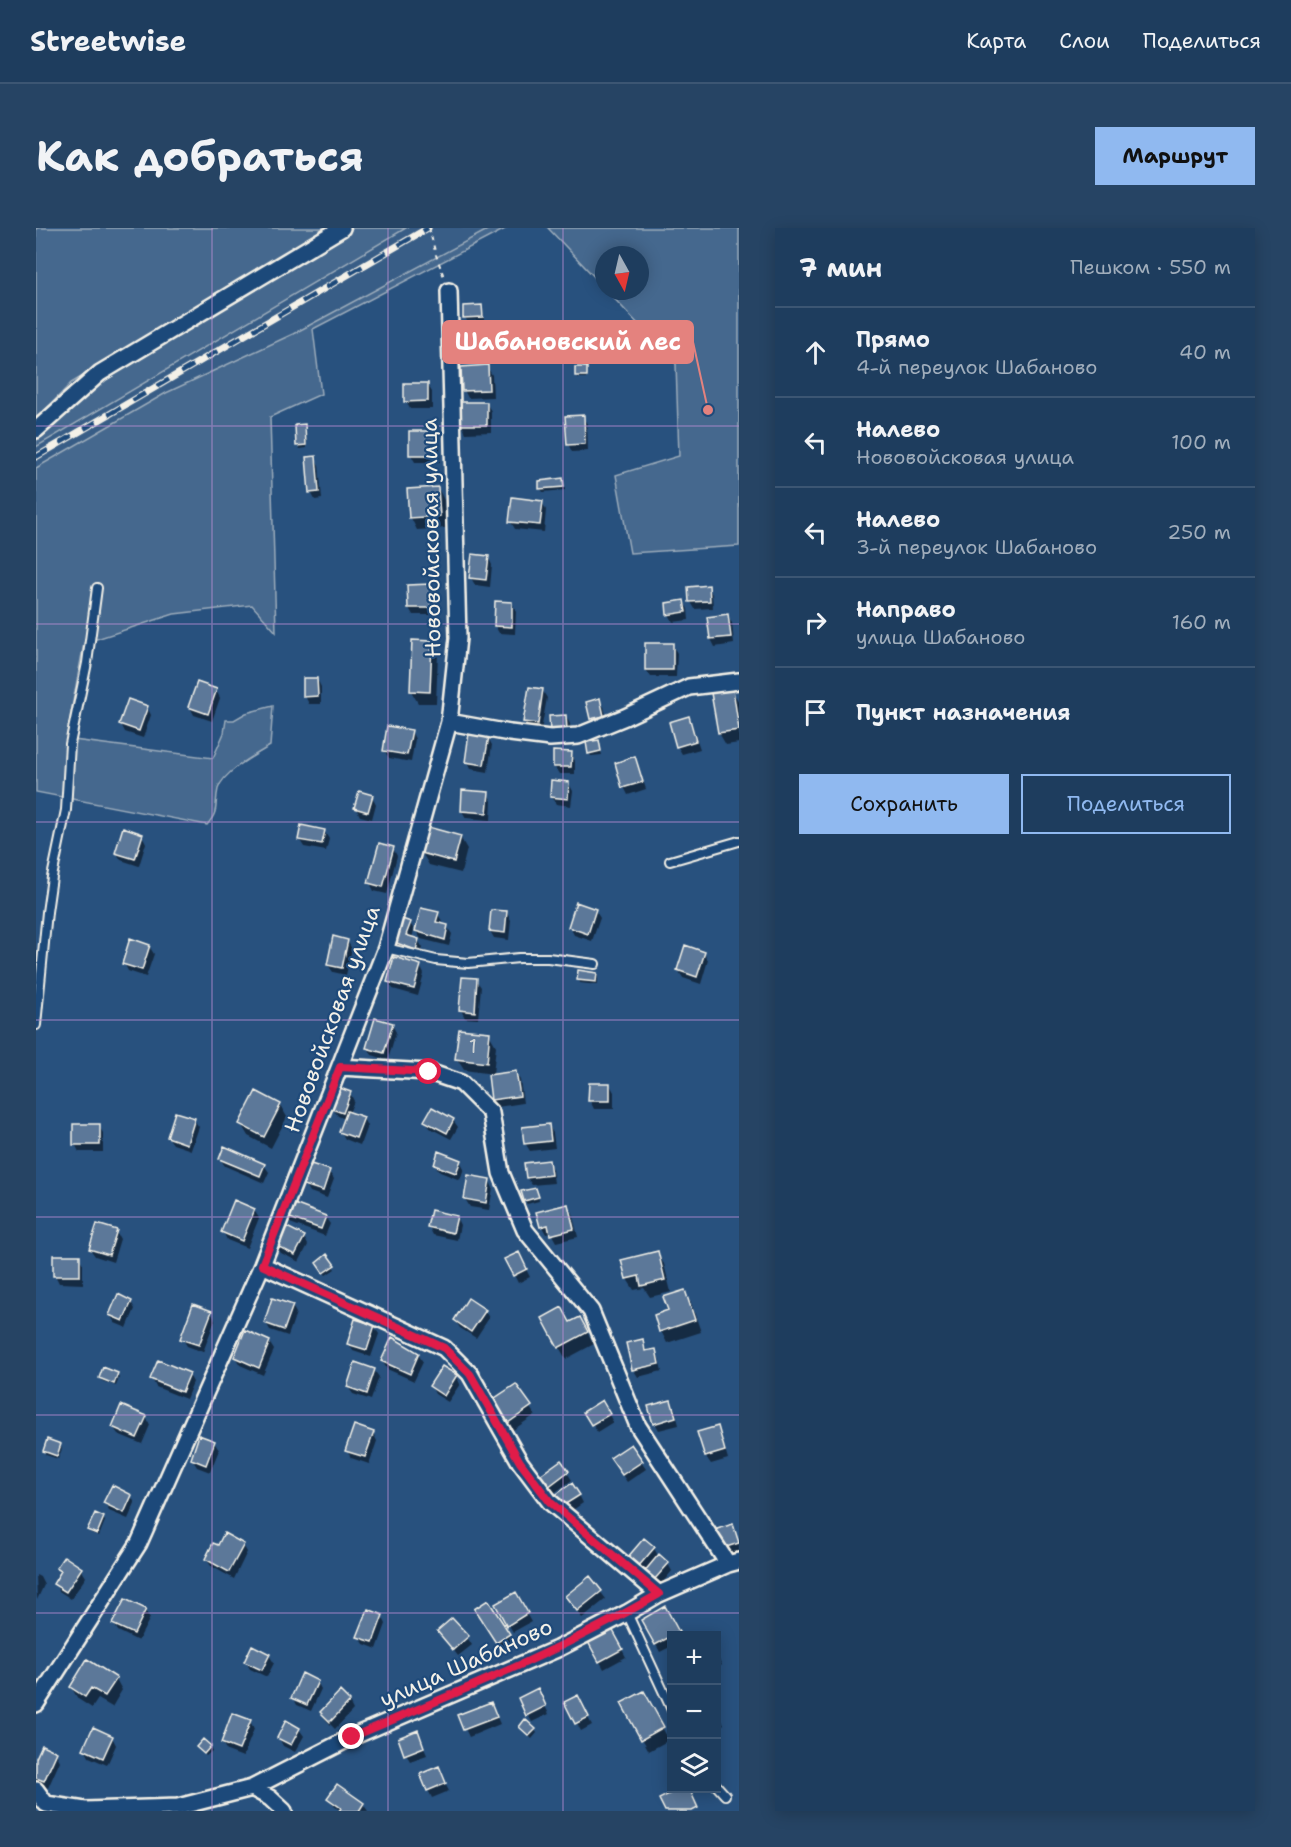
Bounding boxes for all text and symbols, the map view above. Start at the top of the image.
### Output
text: Streetwise [30,22,186,60]
text: Карта [966,27,1026,55]
text: Слои [1059,27,1110,55]
text: Поделиться [1143,27,1261,55]
button: Маршрут [1095,127,1255,185]
text: Как добраться [36,128,364,184]
north arrow [595,246,649,300]
text: 7 мин [799,250,882,285]
text: Пешком · 550 m [1070,254,1231,280]
callout: Шабановский лес [443,321,693,363]
text: Прямо [856,325,930,354]
text: Шабановский лес [455,326,681,358]
icon: ahead [799,336,832,369]
text: 40 m [1179,339,1231,365]
text: 4-й переулок Шабаново [856,354,1097,380]
text: Налево [856,415,940,444]
street label: Нововойсковая улица [414,418,448,658]
icon: left [799,426,832,459]
text: 100 m [1171,429,1231,455]
text: Нововойсковая улица [856,444,1074,470]
text: Налево [856,505,940,534]
icon: left [799,516,832,549]
text: 250 m [1167,519,1231,545]
text: 3-й переулок Шабаново [856,534,1097,560]
text: Направо [856,595,956,624]
icon: right [799,606,832,639]
text: 160 m [1172,609,1231,635]
text: улица Шабаново [856,624,1025,650]
icon: arrive [799,696,832,729]
text: Пункт назначения [856,698,1070,727]
button: Сохранить [799,774,1009,834]
button: Поделиться [1021,774,1231,834]
street label: Нововойсковая улица [277,901,387,1137]
house number: 1 [469,1033,477,1059]
route start [415,1058,441,1084]
street label: улица Шабаново [375,1612,557,1714]
map controls [667,1631,721,1793]
button: + [667,1631,721,1685]
button: − [667,1685,721,1739]
route end [338,1723,364,1749]
button: layers [667,1739,721,1793]

